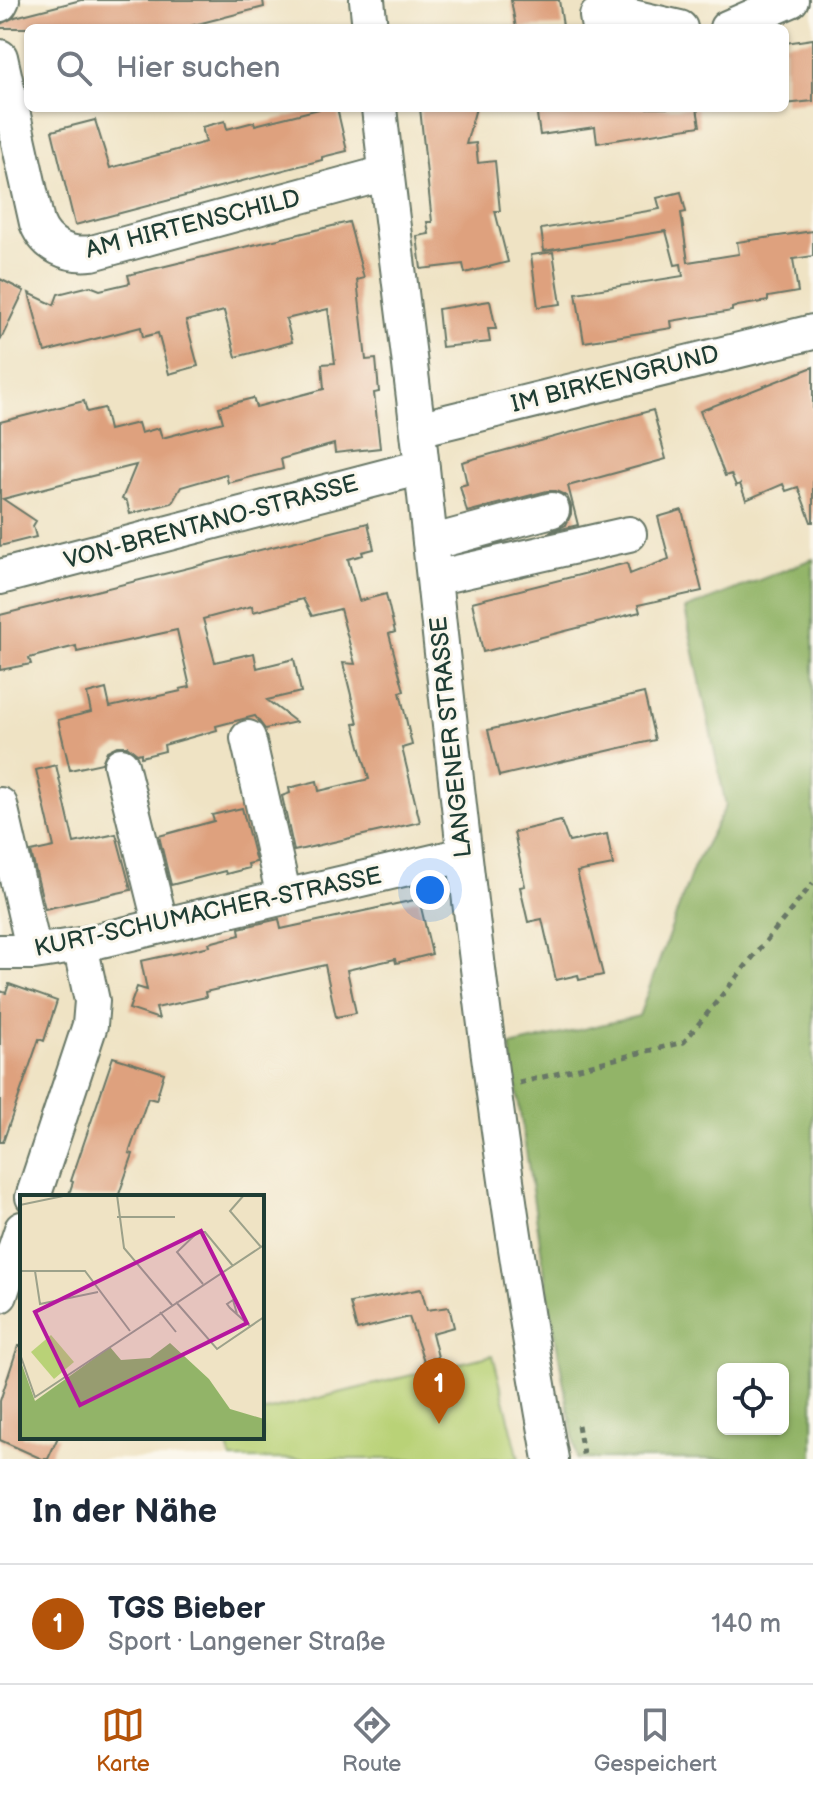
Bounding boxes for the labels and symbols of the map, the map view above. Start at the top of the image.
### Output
street label: AM HIRTENSCHILD [83,183,303,265]
street label: IM BIRKENGRUND [508,339,722,419]
street label: VON-BRENTANO-STRASSE [61,469,361,575]
street label: LANGENER STRASSE [424,615,478,859]
street label: KURT-SCHUMACHER-STRASSE [32,861,384,963]
your location [410,870,450,910]
inset map [20,1195,264,1439]
pin: 1 [413,1358,465,1424]

